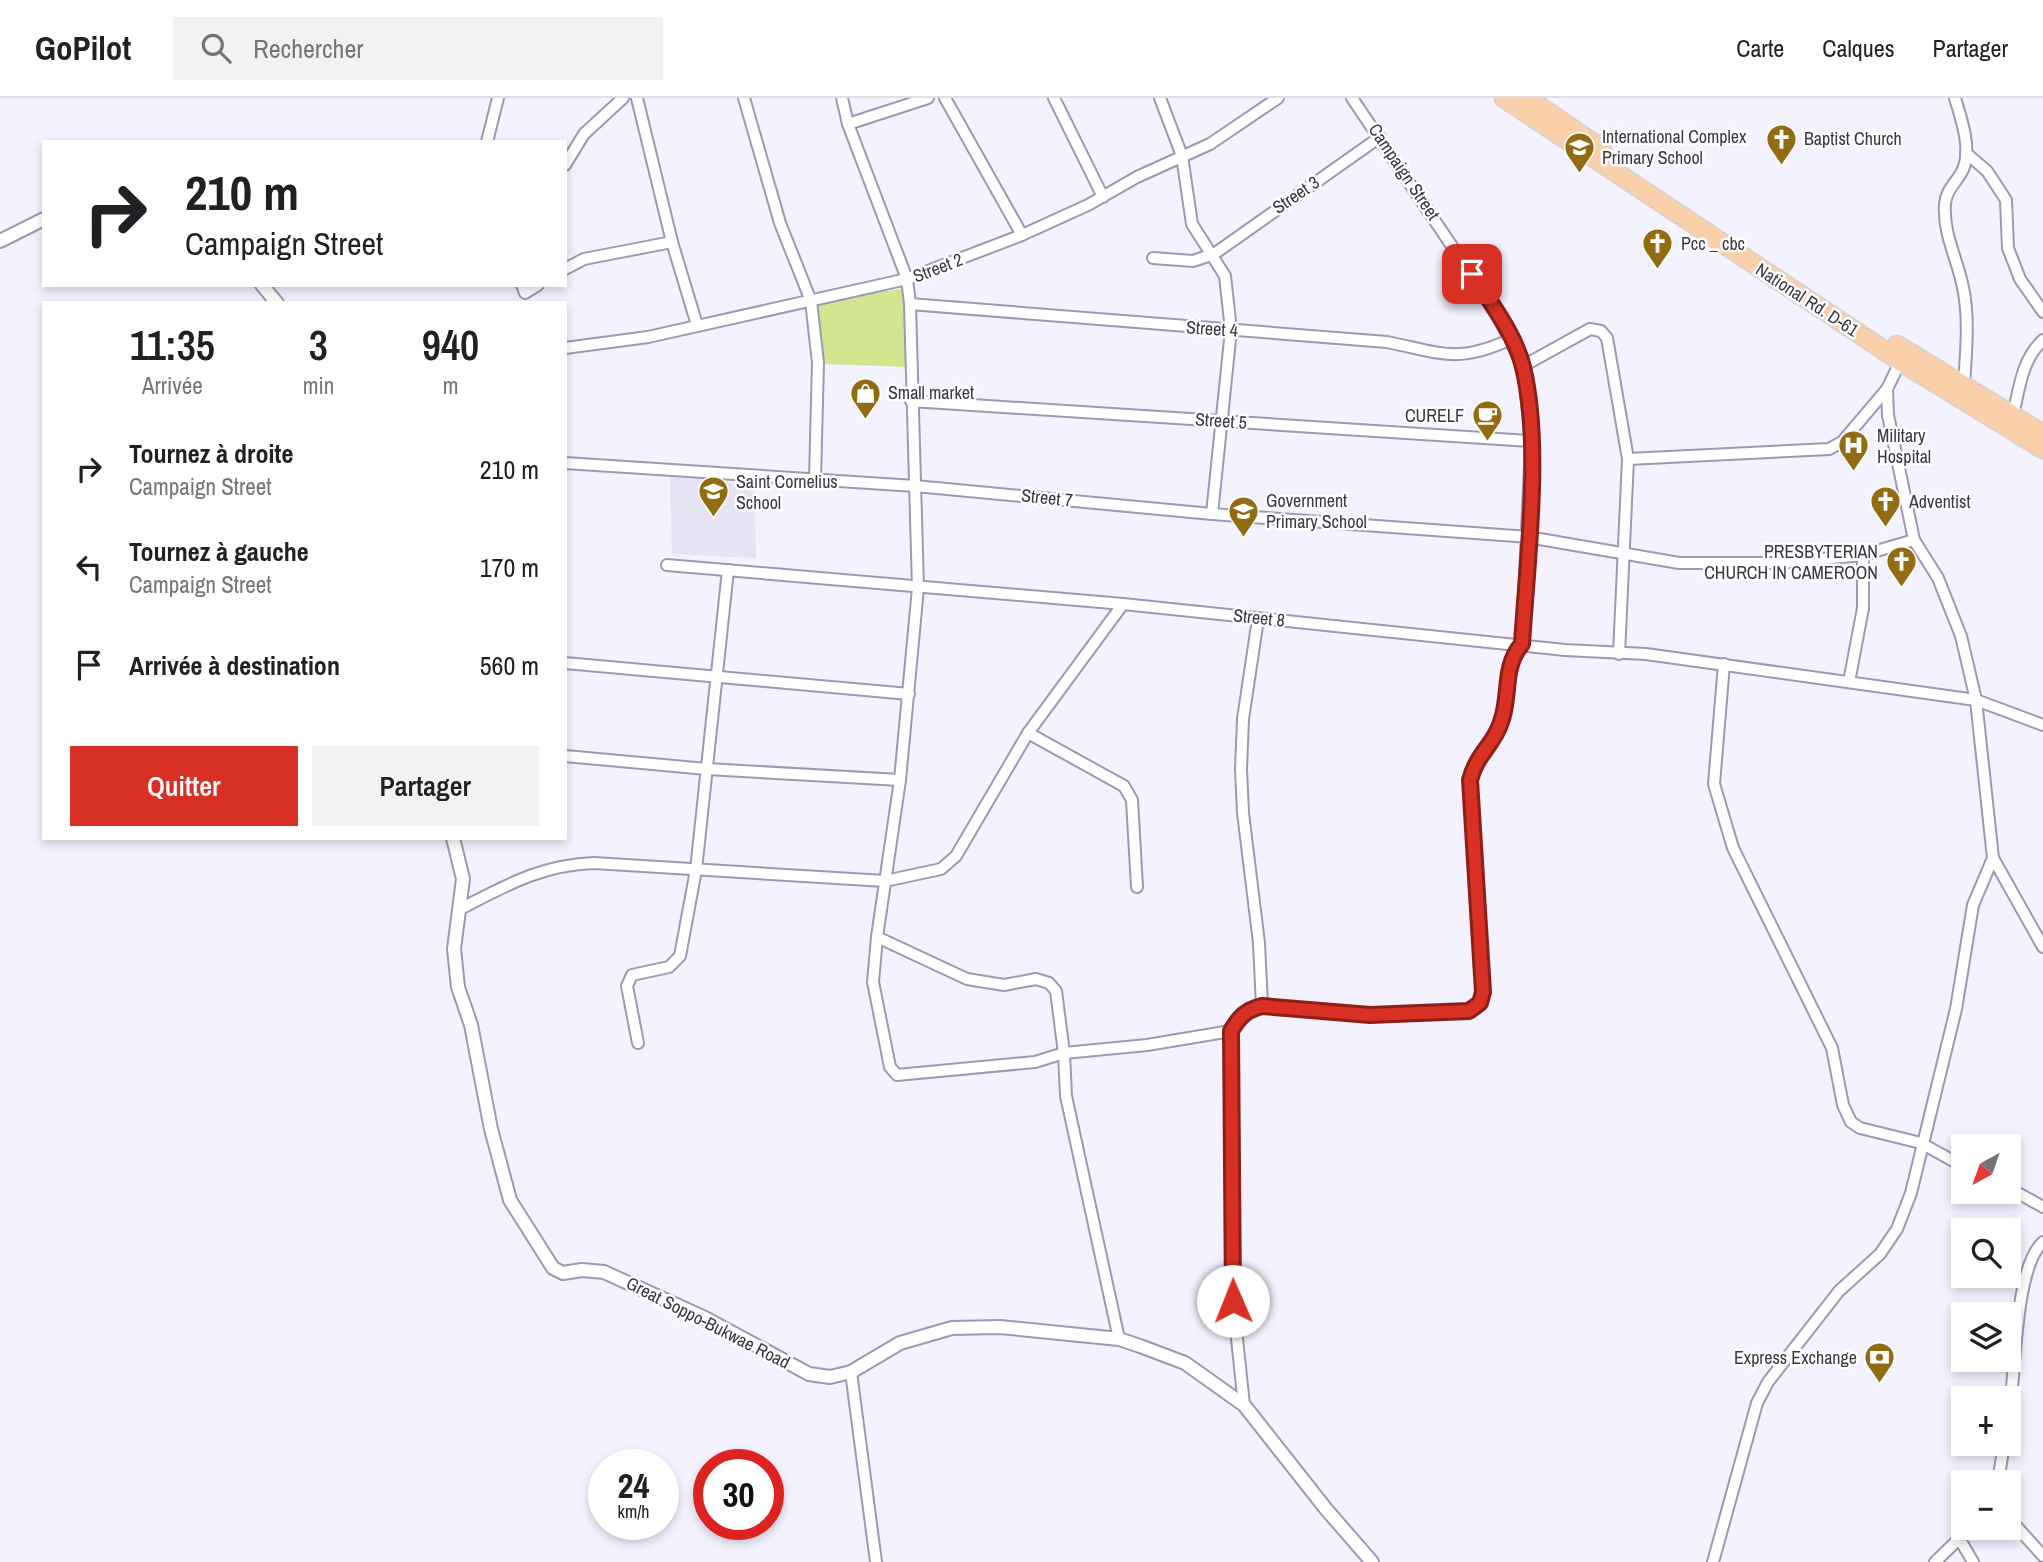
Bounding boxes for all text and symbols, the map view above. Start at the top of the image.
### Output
search box [173,17,663,80]
text: GoPilot [35,26,131,70]
icon: search [197,29,235,67]
text: Rechercher [253,31,363,66]
text: Carte [1736,32,1784,64]
text: Calques [1822,32,1895,64]
text: Partager [1933,32,2008,64]
street label: Campaign Street [1363,118,1446,225]
church icon: Baptist Church [1764,122,1798,166]
place label: International Complex Primary School [1602,124,1747,170]
place label: Baptist Church [1804,126,1902,151]
school or university icon: International Complex Primary School [1562,130,1596,174]
text: 210 m [185,159,299,225]
icon: right [70,168,161,259]
street label: Street 3 [1267,170,1324,219]
text: Campaign Street [185,222,383,265]
church icon: Pcc _ cbc [1641,227,1675,271]
place label: Pcc _ cbc [1681,231,1745,256]
pin [1442,244,1502,304]
street label: Street 2 [909,247,966,288]
icon: arrive [1453,255,1491,293]
street label: National Rd. D-61 [1751,257,1864,343]
street label: Street 4 [1185,314,1239,343]
text: 11:35 [130,317,215,373]
text: 3 [309,317,328,373]
text: 940 [422,317,479,373]
text: Arrivée [142,370,203,401]
text: min [303,370,334,401]
text: m [443,370,458,401]
shop icon: Small market [848,376,882,420]
place label: Small market [888,380,974,405]
cafe icon: CURELF [1470,399,1504,443]
place label: CURELF [1405,403,1464,428]
street label: Street 5 [1194,406,1248,435]
place label: Military Hospital [1877,423,1931,469]
hospital icon: Military Hospital [1837,429,1871,473]
text: Tournez à droite [129,436,293,471]
icon: right [70,450,108,488]
text: 210 m [480,452,539,487]
place label: Saint Cornelius School [736,469,838,515]
text: Campaign Street [129,471,272,502]
school or university icon: Saint Cornelius School [696,475,730,519]
street label: Street 7 [1020,482,1074,513]
church icon: Adventist [1869,485,1903,529]
place label: Government Primary School [1266,488,1367,534]
place label: Adventist [1908,489,1971,514]
school or university icon: Government Primary School [1226,494,1260,538]
text: Tournez à gauche [129,534,309,569]
place label: PRESBYTERIAN CHURCH IN CAMEROON [1704,539,1878,585]
church icon: PRESBYTERIAN CHURCH IN CAMEROON [1884,545,1918,589]
icon: left [70,548,108,586]
text: 170 m [480,550,539,585]
text: Campaign Street [129,569,272,600]
street label: Street 8 [1232,602,1286,633]
icon: arrive [70,646,108,684]
text: Arrivée à destination [129,648,340,683]
text: 560 m [480,648,539,683]
button: Quitter [70,746,298,826]
button: Partager [312,746,539,826]
north arrow [1951,1134,2021,1204]
map controls [1951,1134,2021,1540]
button: search [1951,1218,2021,1288]
position arrow [1196,1264,1270,1338]
street label: Great Soppo-Bukwae Road [622,1270,794,1375]
button: layers [1951,1302,2021,1372]
bank icon: Express Exchange [1863,1341,1897,1385]
place label: Express Exchange [1734,1345,1857,1370]
button: + [1951,1386,2021,1456]
speed limit sign: 30 [693,1449,784,1540]
text: 24 [618,1462,649,1509]
button: − [1951,1470,2021,1540]
text: km/h [618,1499,650,1524]

